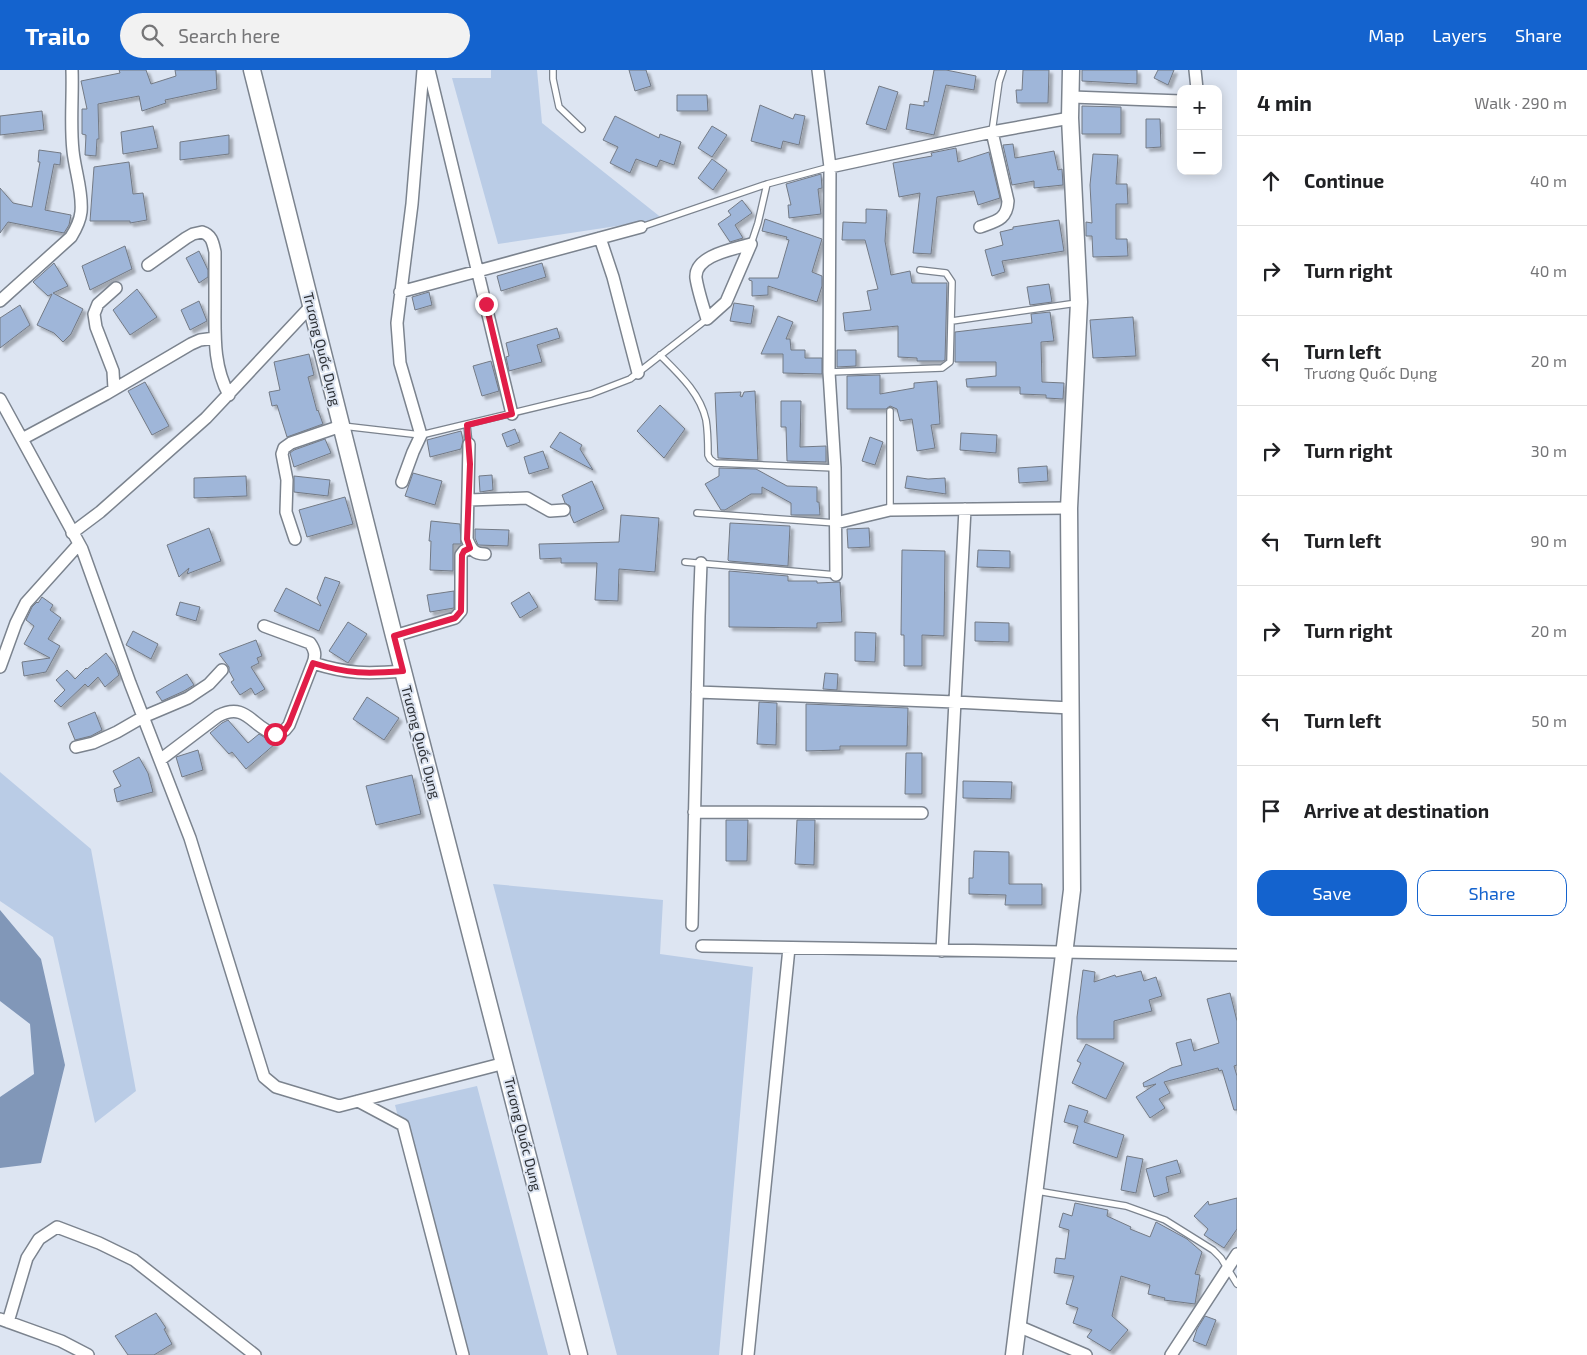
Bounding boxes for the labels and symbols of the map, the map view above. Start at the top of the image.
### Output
street label: Trương Quốc Dụng [300,290,345,408]
route end [475,293,498,316]
street label: Trương Quốc Dụng [398,683,445,800]
route start [264,723,287,746]
street label: Trương Quốc Dụng [501,1075,546,1193]

